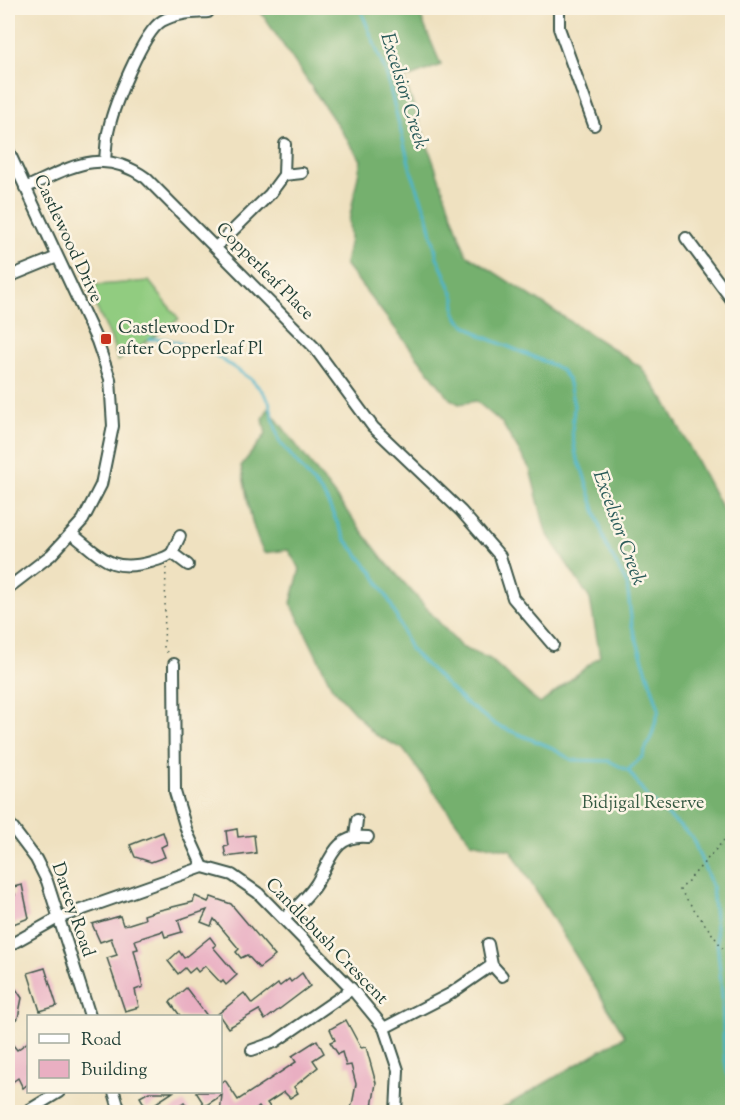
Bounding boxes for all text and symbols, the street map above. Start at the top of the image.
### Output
water label: Excelsior Creek [372,29,434,153]
street label: Castlewood Drive [26,171,108,307]
street label: Copperleaf Place [209,217,319,327]
place label: Castlewood Dr after Copperleaf Pl [118,316,263,363]
marker: Castlewood Dr after Copperleaf Pl [99,332,113,346]
water label: Excelsior Creek [584,466,652,590]
park label: Bidjigal Reserve [582,791,704,817]
street label: Darcey Road [44,859,100,961]
street label: Candlebush Crescent [258,873,394,1011]
legend [27,1015,222,1093]
text: Road [81,1028,121,1054]
text: Building [81,1058,147,1084]

